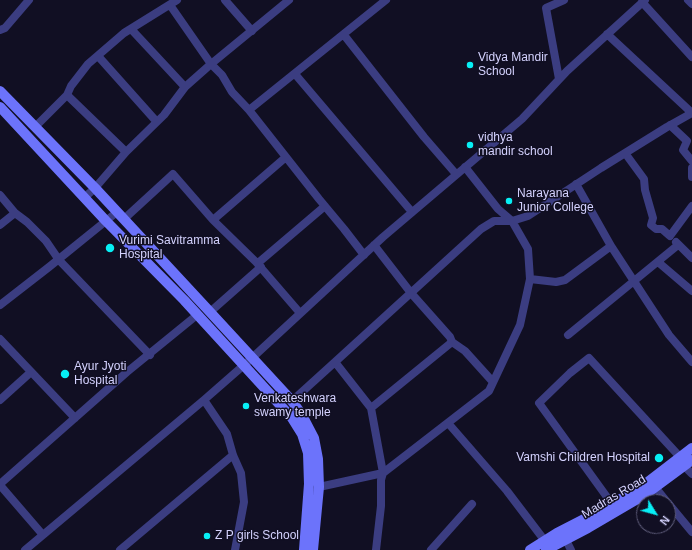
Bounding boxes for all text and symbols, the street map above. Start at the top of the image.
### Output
place label: Vidya Mandir School [478,51,548,79]
marker: Vidya Mandir School [465,60,475,70]
place label: vidhya mandir school [478,131,553,159]
marker: vidhya mandir school [465,140,475,150]
place label: Narayana Junior College [517,187,594,215]
marker: Narayana Junior College [504,196,514,206]
place label: Vurimi Savitramma Hospital [119,234,220,262]
marker: Vurimi Savitramma Hospital [104,242,116,254]
place label: Ayur Jyoti Hospital [74,360,126,388]
marker: Ayur Jyoti Hospital [59,368,71,380]
place label: Venkateshwara swamy temple [254,392,336,420]
marker: Venkateshwara swamy temple [241,401,251,411]
place label: Vamshi Children Hospital [516,451,650,465]
marker: Vamshi Children Hospital [653,452,665,464]
street label: Madras Road [579,472,649,522]
north arrow [636,494,676,534]
text: N [658,514,672,527]
place label: Z P girls School [215,529,299,543]
marker: Z P girls School [202,531,212,541]

